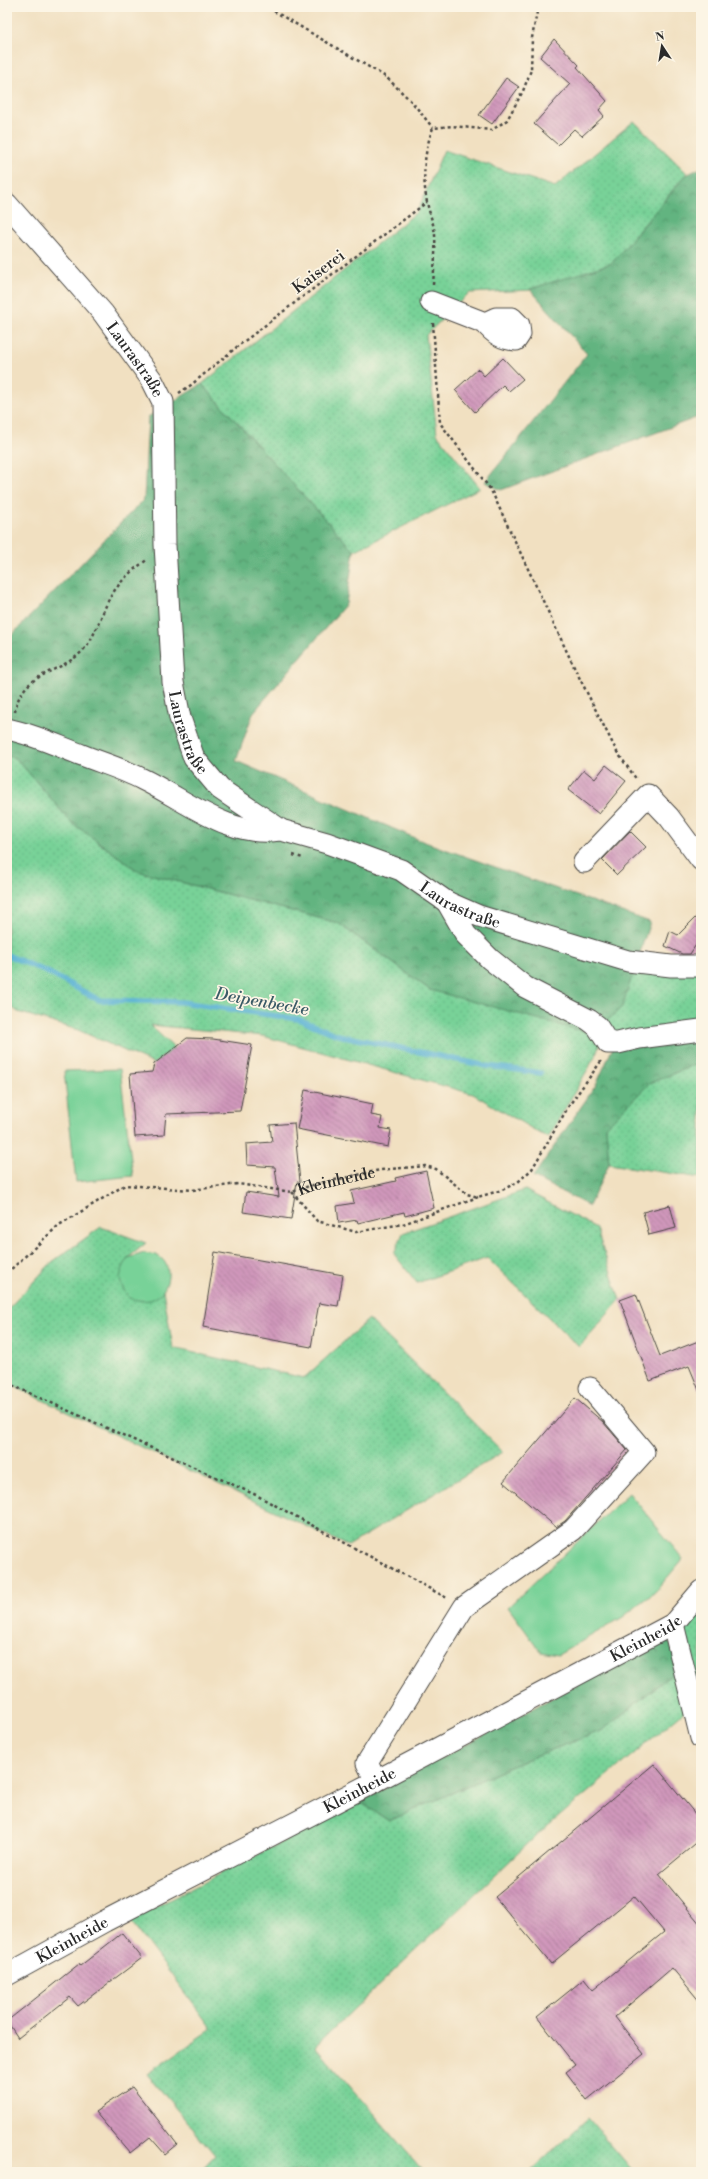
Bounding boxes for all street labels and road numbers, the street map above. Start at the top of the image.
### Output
street label: Kaiserei [288,245,349,298]
street label: Laurastraße [102,318,168,401]
street label: Laurastraße [164,689,212,779]
street label: Laurastraße [416,877,503,933]
street label: Kleinheide [295,1162,377,1200]
street label: Kleinheide [606,1611,687,1667]
street label: Kleinheide [320,1763,400,1818]
street label: Kleinheide [33,1912,112,1968]

